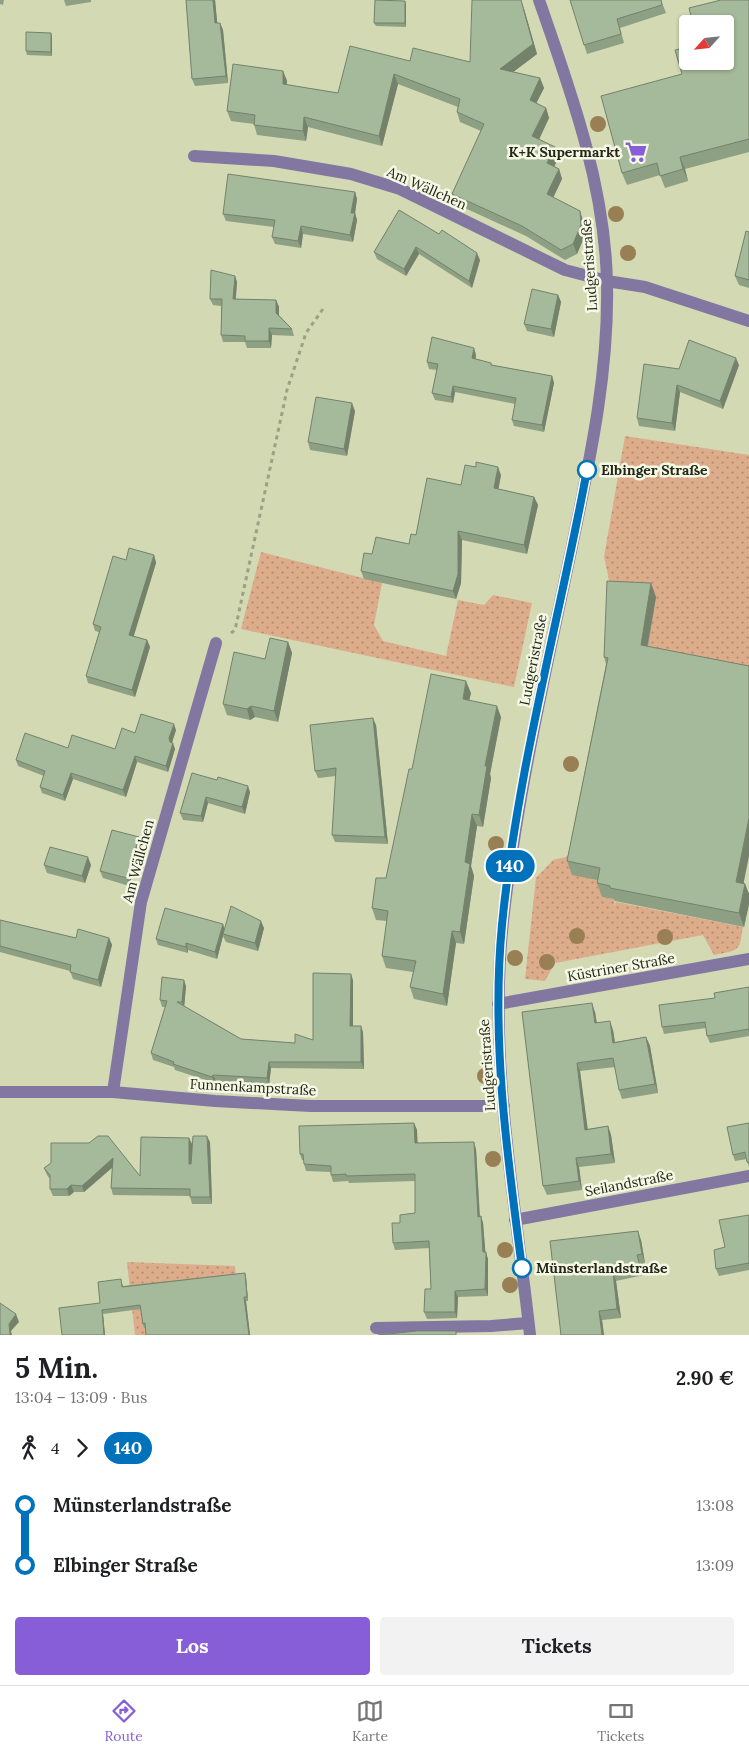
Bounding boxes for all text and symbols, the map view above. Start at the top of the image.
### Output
north arrow [679,15,734,70]
map controls [679,15,734,70]
supermarket icon: K+K Supermarkt [623,139,649,165]
place label: K+K Supermarkt [508,143,620,161]
street label: Am Wällchen [384,162,470,214]
street label: Ludgeristraße [577,218,601,312]
marker: Elbinger Straße [577,460,597,480]
place label: Elbinger Straße [601,461,708,479]
street label: Ludgeristraße [515,613,551,707]
street label: Am Wällchen [118,817,158,905]
line badge: 140 [481,850,539,882]
text: 140 [496,854,524,877]
street label: Küstriner Straße [566,949,677,985]
street label: Ludgeristraße [475,1018,499,1112]
street label: Funnenkampstraße [189,1075,317,1099]
street label: Seilandstraße [583,1166,675,1200]
marker: Münsterlandstraße [512,1258,532,1278]
place label: Münsterlandstraße [536,1259,668,1277]
text: 5 Min. [15,1350,98,1386]
text: 2.90 € [676,1366,734,1390]
text: 13:04 – 13:09 · Bus [15,1387,147,1407]
icon: walk [15,1434,43,1462]
icon: forward [68,1434,96,1462]
text: 140 [114,1436,142,1459]
text: 4 [51,1438,60,1458]
text: Münsterlandstraße [53,1493,231,1517]
text: 13:08 [696,1495,734,1515]
text: Elbinger Straße [53,1553,198,1577]
text: 13:09 [696,1555,734,1575]
button: Los [15,1617,370,1675]
button: Tickets [380,1617,734,1675]
tab: Route [105,1697,143,1745]
tab: Karte [352,1697,388,1745]
tab: Tickets [597,1697,644,1745]

